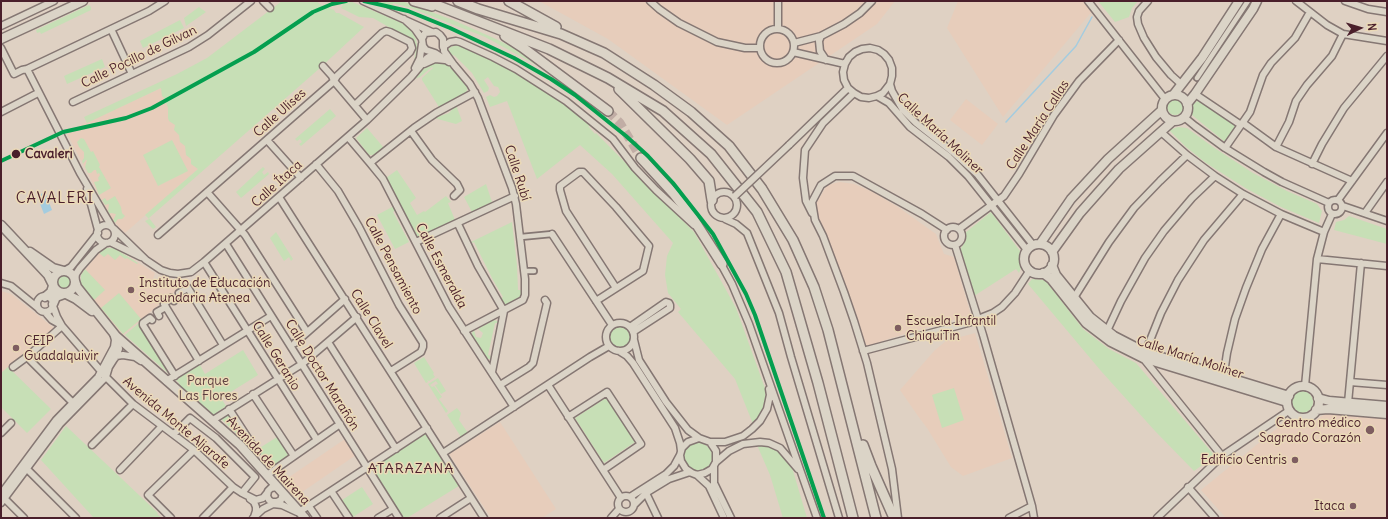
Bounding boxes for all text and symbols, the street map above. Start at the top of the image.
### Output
north arrow [1340,8,1380,48]
street label: Calle Pocillo de Gilvan [79,22,199,92]
text: N [1365,23,1379,31]
street label: Calle María Callas [1003,77,1073,173]
street label: Calle Ulises [251,85,309,141]
street label: Calle María Moliner [894,90,986,178]
street label: Calle Rubí [501,143,533,203]
place label: Cavaleri [25,146,73,162]
marker: Cavaleri [10,148,22,160]
street label: Calle Ítaca [248,157,306,211]
district label: CAVALERI [16,190,94,208]
street label: Calle Pensamiento [361,215,425,317]
street label: Calle Esmeralda [412,221,470,311]
place label: Instituto de Educación Secundaria Atenea [139,275,271,306]
marker: Instituto de Educación Secundaria Atenea [126,285,136,295]
street label: Calle Clavel [347,286,395,352]
place label: Escuela Infantil ChiquiTin [906,313,996,344]
street label: Calle Doctor Marañón [282,317,362,433]
street label: Calle Geranio [249,319,303,393]
marker: Escuela Infantil ChiquiTin [893,323,903,333]
place label: CEIP Guadalquivir [24,333,98,364]
street label: Calle María Moliner [1134,333,1246,383]
marker: CEIP Guadalquivir [11,343,21,353]
park label: Parque Las Flores [179,373,237,404]
street label: Avenida Monte Aljarafe [119,374,233,472]
street label: Avenida de Mairena [223,413,313,509]
place label: Centro médico Sagrado Corazón [1259,415,1361,446]
marker: Centro médico Sagrado Corazón [1364,424,1376,436]
place label: Edificio Centris [1201,452,1287,468]
marker: Edificio Centris [1290,455,1300,465]
district label: ATARAZANA [368,461,454,477]
place label: Itaca [1314,498,1345,514]
marker: Itaca [1348,501,1358,511]

